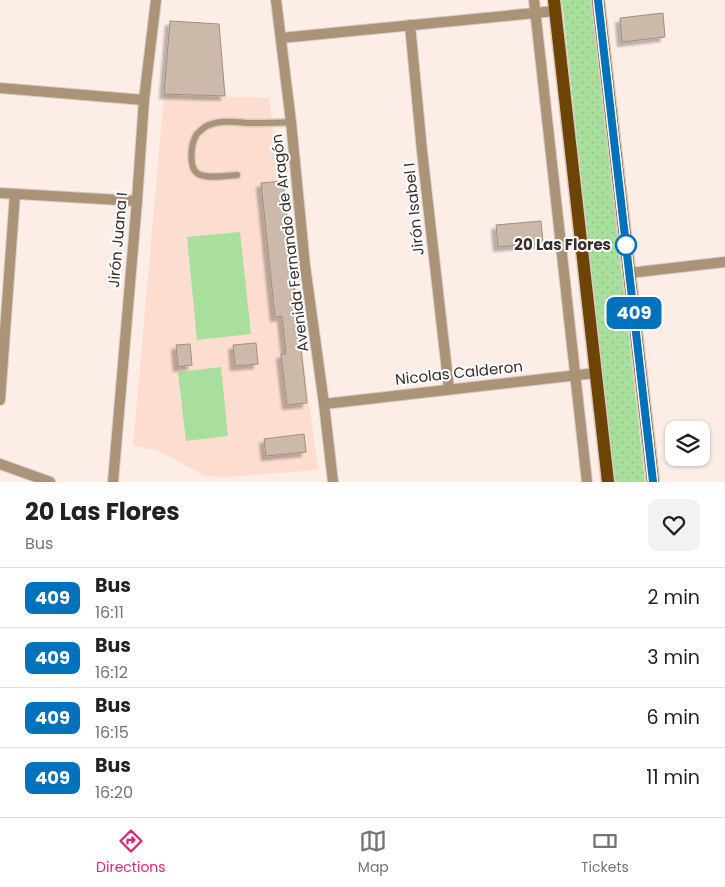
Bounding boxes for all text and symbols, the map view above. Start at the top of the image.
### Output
street label: Avenida Fernando de Aragón [266,133,313,353]
street label: Jirón Isabel I [398,162,429,256]
street label: Jirón Juana I [103,191,132,288]
place label: 20 Las Flores [514,234,611,255]
marker: 20 Las Flores [615,234,637,256]
line badge: 409 [605,297,663,329]
text: 409 [617,300,652,325]
street label: Nicolas Calderon [394,355,524,390]
map controls [665,421,710,466]
button: layers [665,421,710,466]
text: 20 Las Flores [25,495,180,528]
button: heart [648,499,700,551]
text: Bus [25,532,53,555]
text: Bus [95,572,131,599]
text: 2 min [648,584,700,611]
text: 409 [35,585,70,610]
text: 16:11 [95,601,124,624]
text: Bus [95,632,131,659]
text: 3 min [647,644,700,671]
text: 409 [35,645,70,670]
text: 16:12 [95,661,128,684]
text: Bus [95,692,131,719]
text: 6 min [646,704,700,731]
text: 409 [35,705,70,730]
text: 16:15 [95,721,129,744]
text: Bus [95,752,131,779]
text: 11 min [646,764,700,791]
text: 409 [35,765,70,790]
text: 16:20 [95,781,133,804]
tab: Directions [96,827,166,878]
tab: Map [358,827,389,878]
tab: Tickets [581,827,629,878]

